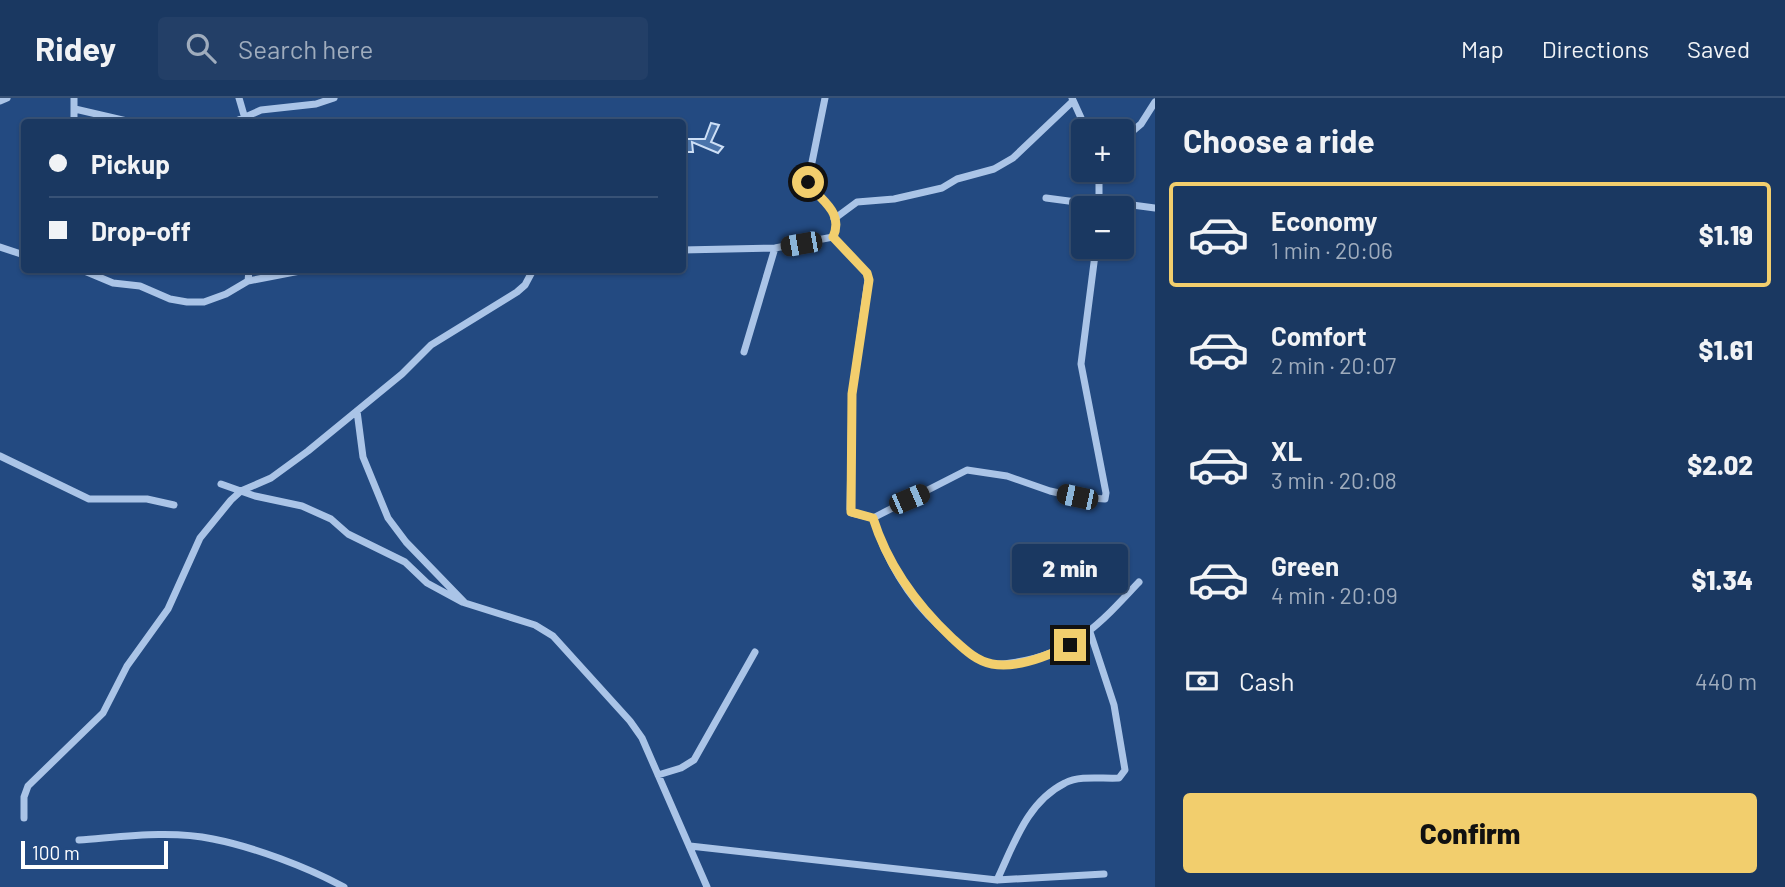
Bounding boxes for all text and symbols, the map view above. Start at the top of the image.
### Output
search box [158,17,648,80]
text: Ridey [35,28,116,68]
icon: search [182,29,220,67]
text: Search here [238,33,373,64]
text: Map [1461,34,1504,63]
text: Directions [1542,34,1649,63]
text: Saved [1687,34,1750,63]
map controls [1071,119,1134,259]
button: + [1071,119,1134,182]
text: Choose a ride [1183,121,1375,159]
text: Pickup [91,148,170,179]
route start [792,166,824,198]
button: − [1071,196,1134,259]
icon: car [1187,203,1250,266]
text: Economy [1271,205,1377,236]
text: Drop-off [91,215,191,246]
text: $1.19 [1699,219,1753,250]
car [779,230,824,258]
text: 1 min · 20:06 [1271,236,1393,264]
icon: car [1187,318,1250,381]
text: Comfort [1271,320,1367,351]
text: $1.61 [1699,334,1753,365]
text: 2 min · 20:07 [1271,351,1396,379]
icon: car [1187,433,1250,496]
text: XL [1271,435,1302,466]
text: $2.02 [1687,449,1753,480]
text: 3 min · 20:08 [1271,466,1397,494]
car [886,481,933,517]
car [1055,482,1100,512]
callout: 2 min [1012,544,1128,592]
icon: car [1187,548,1250,611]
text: Green [1271,550,1339,581]
text: 2 min [1042,554,1098,582]
text: $1.34 [1691,564,1753,595]
text: 4 min · 20:09 [1271,581,1398,609]
route end [1054,629,1086,661]
icon: cash [1183,662,1221,700]
text: Cash [1239,665,1294,696]
text: 440 m [1695,667,1757,695]
button: Confirm [1183,793,1757,873]
scale bar [21,838,168,870]
text: 100 m [32,841,80,864]

